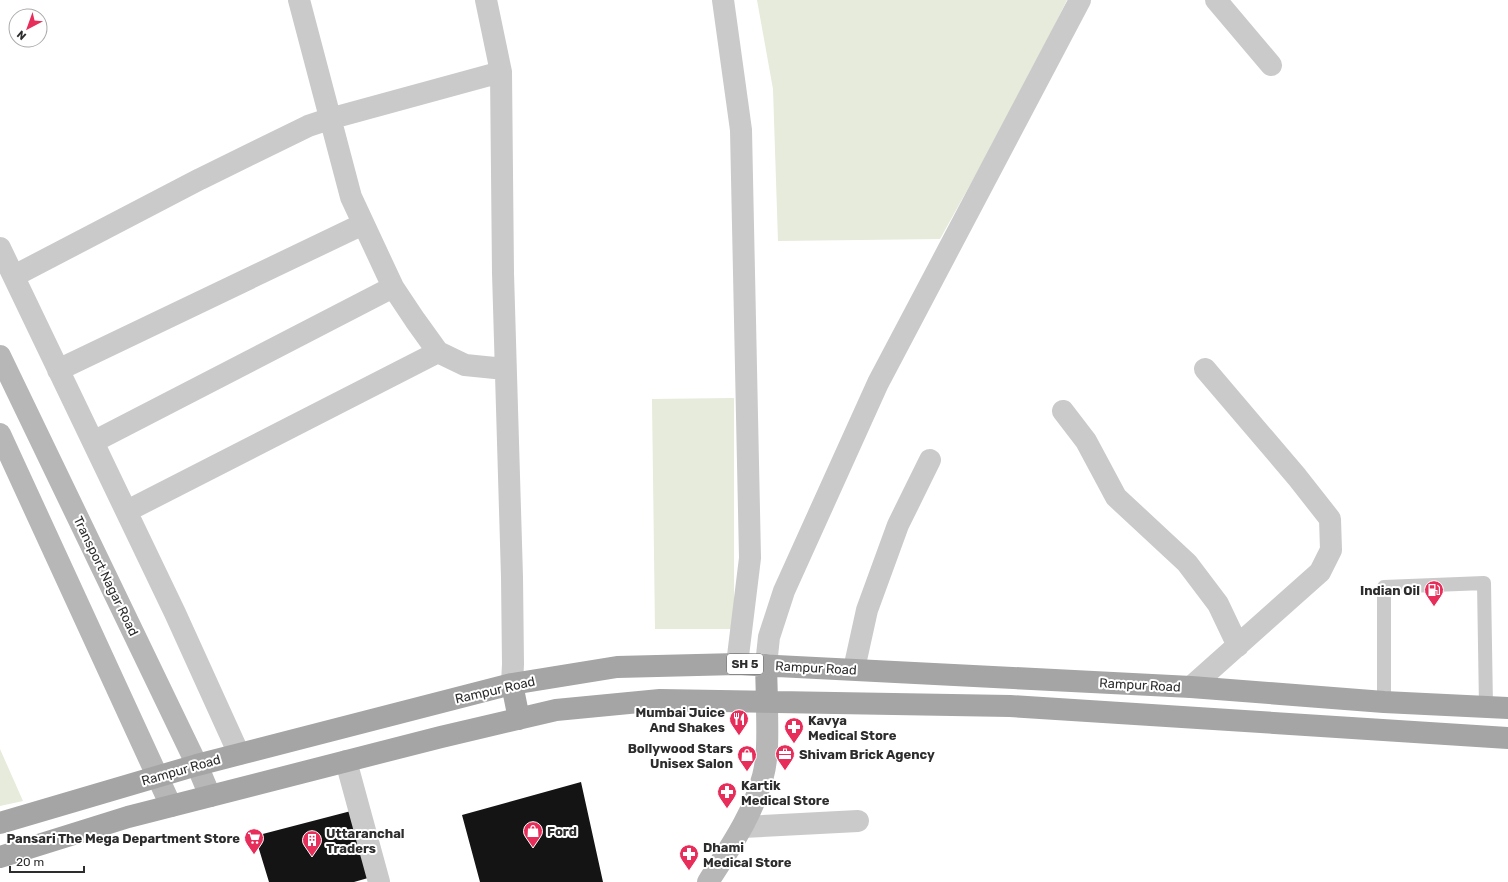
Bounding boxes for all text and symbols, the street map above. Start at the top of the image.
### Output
north arrow [8,8,48,48]
text: N [14,28,29,43]
street label: Transport Nagar Road [70,514,141,639]
fuel station icon: Indian Oil [1423,579,1445,607]
place label: Indian Oil [1360,583,1420,598]
road number: SH 5 [727,654,763,674]
street label: Rampur Road [775,658,857,678]
street label: Rampur Road [454,674,536,706]
street label: Rampur Road [1099,675,1181,695]
place label: Mumbai Juice And Shakes [635,705,725,735]
restaurant icon: Mumbai Juice And Shakes [728,708,750,736]
place label: Kavya Medical Store [808,713,897,743]
pharmacy icon: Kavya Medical Store [783,716,805,744]
place label: Bollywood Stars Unisex Salon [628,741,733,771]
office icon: Shivam Brick Agency [774,743,796,771]
shop icon: Bollywood Stars Unisex Salon [736,744,758,772]
place label: Shivam Brick Agency [799,747,935,762]
street label: Rampur Road [140,752,222,788]
place label: Kartik Medical Store [741,778,830,808]
pharmacy icon: Kartik Medical Store [716,781,738,809]
shop icon: Ford [522,820,544,848]
place label: Ford [547,824,577,839]
place label: Uttaranchal Traders [326,826,405,856]
supermarket icon: Pansari The Mega Department Store [243,827,265,855]
building icon: Uttaranchal Traders [301,829,323,857]
place label: Pansari The Mega Department Store [6,831,240,846]
place label: Dhami Medical Store [703,840,792,870]
pharmacy icon: Dhami Medical Store [678,843,700,871]
scale bar [10,848,84,874]
text: 20 m [16,855,44,869]

